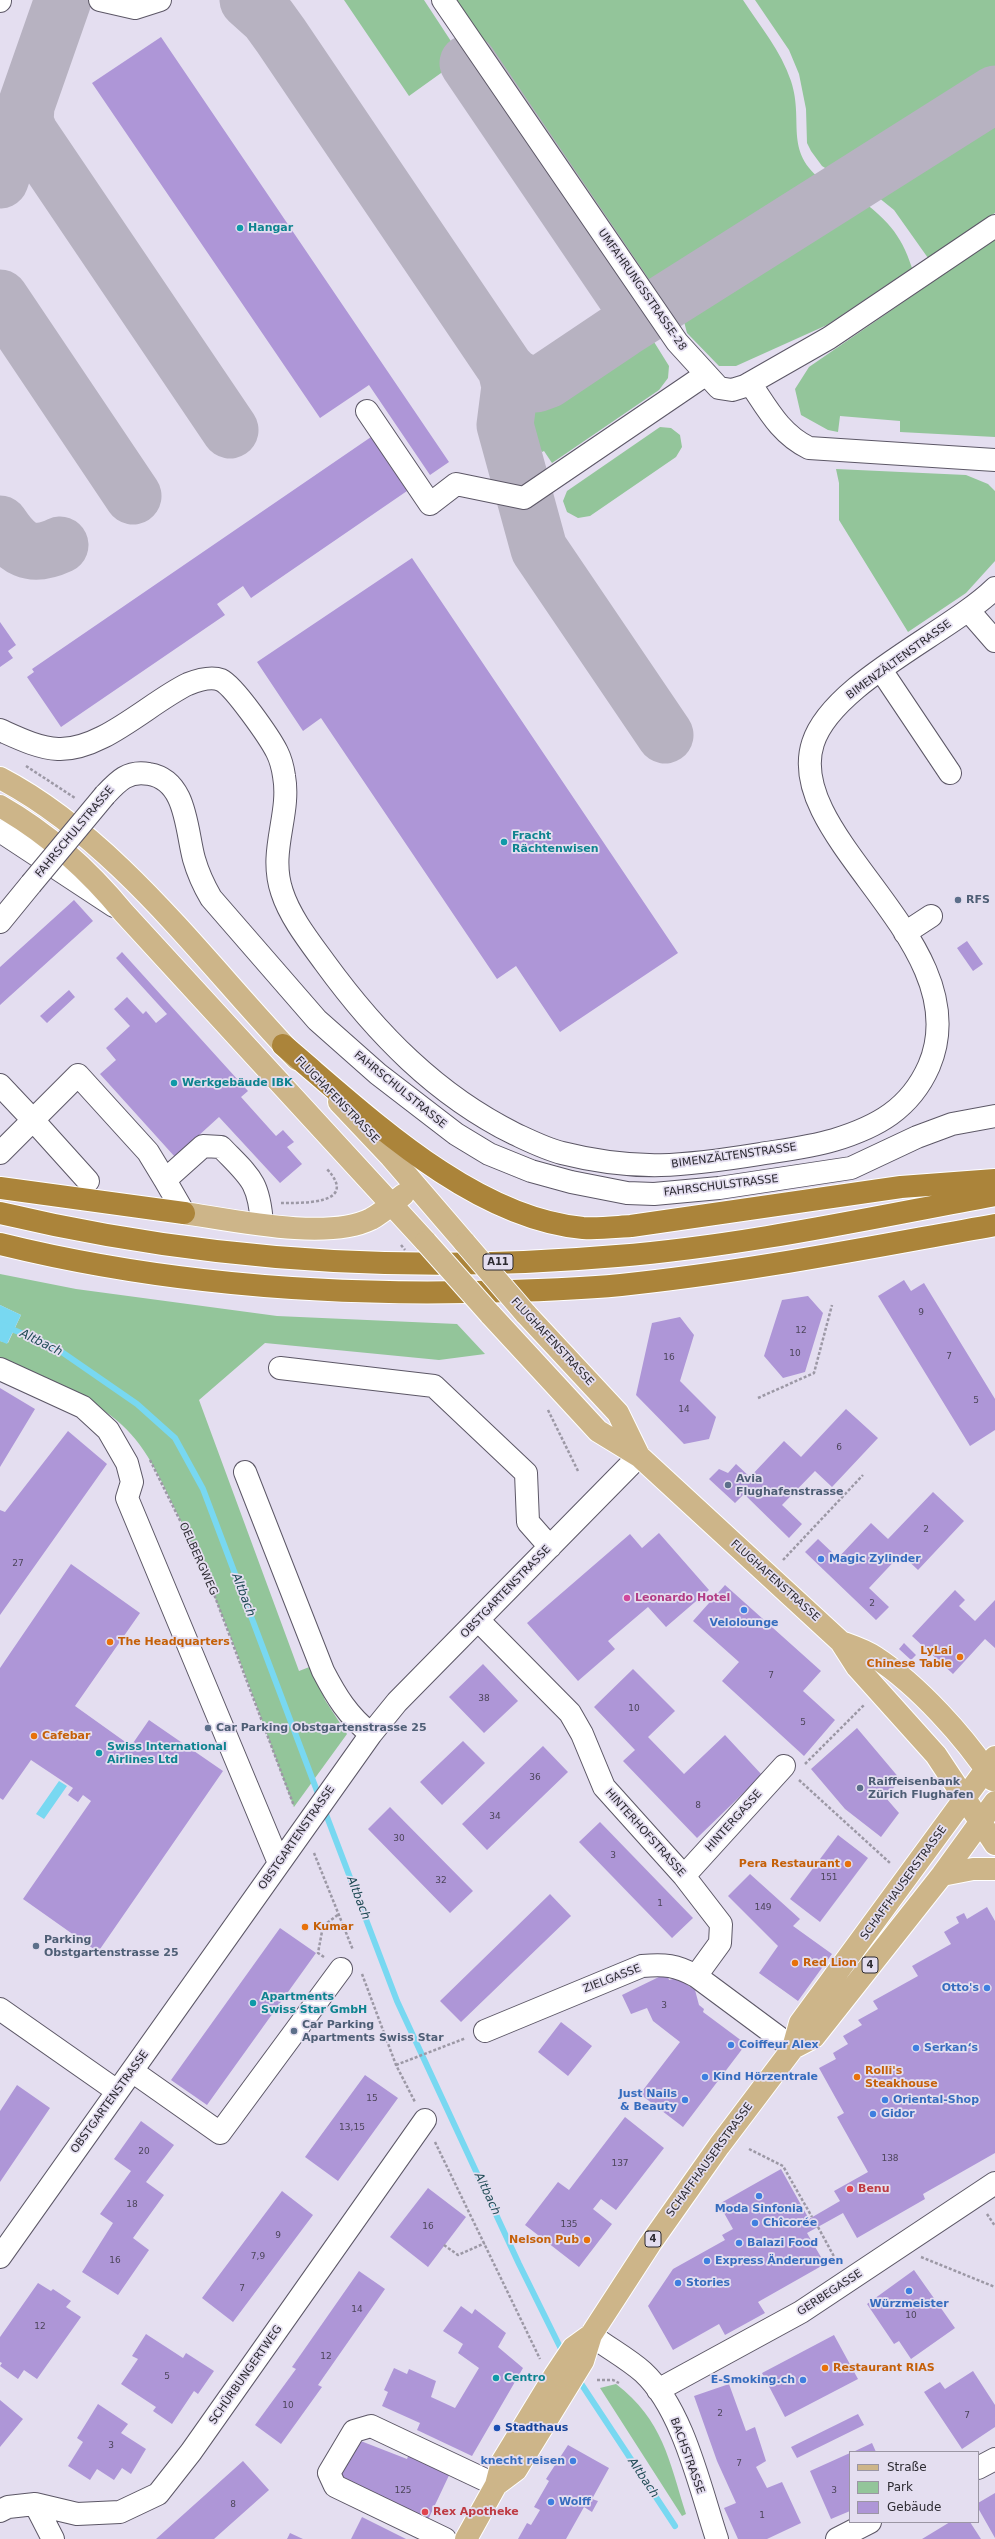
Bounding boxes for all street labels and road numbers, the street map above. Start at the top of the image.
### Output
street label: UMFAHRUNGSSTRASSE-28 [595,227,689,353]
street label: BIMENZÄLTENSTRASSE [844,618,954,702]
street label: FAHRSCHULSTRASSE [33,784,117,880]
street label: FAHRSCHULSTRASSE [351,1049,449,1131]
street label: FLUGHAFENSTRASSE [292,1054,382,1146]
street label: BIMENZÄLTENSTRASSE [671,1141,797,1171]
street label: FAHRSCHULSTRASSE [663,1172,779,1200]
road number: A11 [483,1254,513,1270]
street label: FLUGHAFENSTRASSE [508,1295,596,1389]
street label: OELBERGWEG [176,1520,220,1598]
street label: FLUGHAFENSTRASSE [728,1538,822,1624]
street label: OBSTGARTENSTRASSE [458,1543,554,1641]
street label: OBSTGARTENSTRASSE [256,1783,338,1893]
street label: HINTERHOFSTRASSE [602,1786,688,1880]
street label: HINTERGASSE [703,1788,765,1854]
street label: SCHAFFHAUSERSTRASSE [858,1823,950,1943]
road number: 4 [862,1957,878,1973]
street label: ZIELGASSE [581,1962,643,1996]
street label: OBSTGARTENSTRASSE [68,2048,152,2156]
street label: SCHAFFHAUSERSTRASSE [664,2100,756,2220]
road number: 4 [645,2231,661,2247]
street label: GERBEGASSE [795,2267,865,2319]
street label: SCHÜRBUNGERTWEG [207,2323,285,2427]
street label: BACHSTRASSE [667,2416,707,2496]

